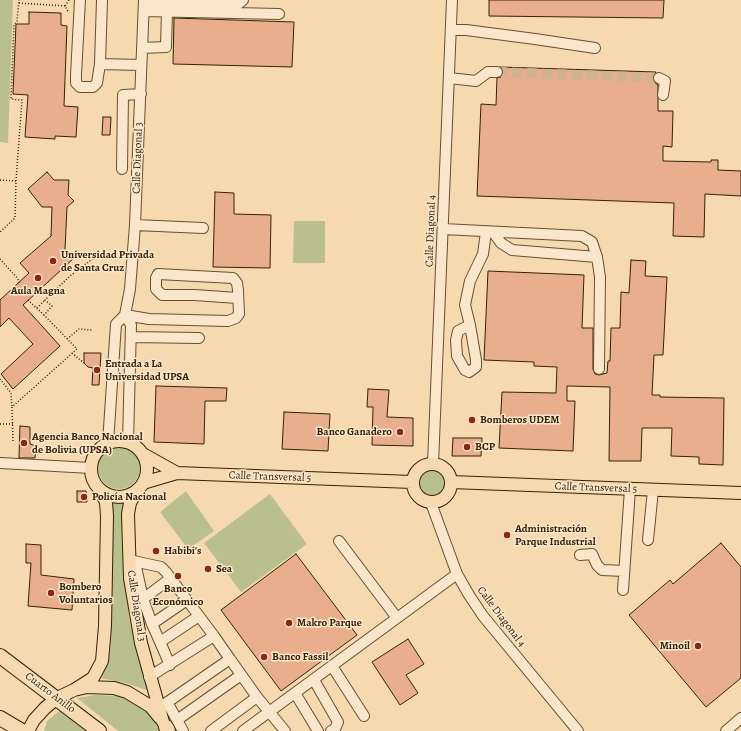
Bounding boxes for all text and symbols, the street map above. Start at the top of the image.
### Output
street label: Calle Diagonal 3 [130,122,146,194]
street label: Calle Diagonal 4 [423,195,439,267]
place label: Universidad Privada de Santa Cruz [61,248,154,274]
marker: Universidad Privada de Santa Cruz [48,256,58,266]
marker: Aula Magna [33,273,43,283]
place label: Aula Magna [11,284,65,298]
place label: Entrada a La Universidad UPSA [105,357,189,383]
marker: Entrada a La Universidad UPSA [92,365,102,375]
place label: Bomberos UDEM [480,413,560,427]
marker: Bomberos UDEM [467,415,477,425]
place label: Banco Ganadero [316,425,392,439]
marker: Banco Ganadero [395,427,405,437]
place label: Agencia Banco Nacional de Bolivia (UPSA) [32,430,143,456]
marker: Agencia Banco Nacional de Bolivia (UPSA) [19,438,29,448]
place label: BCP [475,440,495,454]
marker: BCP [462,442,472,452]
street label: Calle Transversal 5 [228,469,312,485]
street label: Calle Transversal 5 [554,480,638,496]
place label: Policía Nacional [92,490,166,504]
marker: Policía Nacional [79,492,89,502]
place label: Administración Parque Industrial [515,522,596,548]
marker: Administración Parque Industrial [502,530,512,540]
place label: Habibi's [164,544,201,558]
marker: Habibi's [151,546,161,556]
place label: Sea [216,562,232,576]
marker: Sea [203,564,213,574]
street label: Calle Diagonal 3 [124,569,148,643]
marker: Banco Económico [173,571,183,581]
place label: Bombero Voluntarios [59,580,113,606]
place label: Banco Económico [152,582,204,608]
street label: Calle Diagonal 4 [474,584,528,650]
marker: Bombero Voluntarios [46,588,56,598]
place label: Makro Parque [297,616,362,630]
marker: Makro Parque [284,618,294,628]
place label: Minoil [660,639,690,653]
marker: Minoil [693,641,703,651]
place label: Banco Fassil [272,650,328,664]
marker: Banco Fassil [259,652,269,662]
street label: Cuarto Anillo [22,670,78,716]

